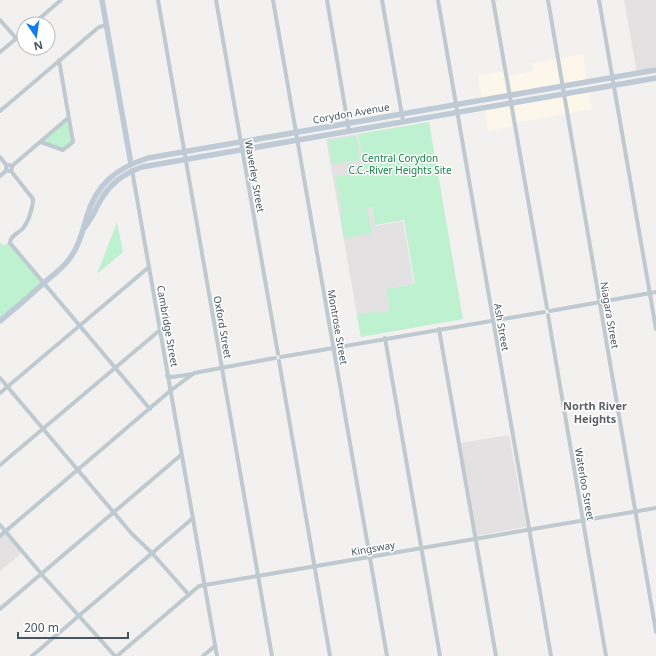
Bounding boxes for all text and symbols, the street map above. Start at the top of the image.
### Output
north arrow [16,16,56,56]
text: N [32,38,44,55]
street label: Corydon Avenue [312,99,391,127]
street label: Waverley Street [242,139,268,214]
park label: Central Corydon C.C.-River Heights Site [348,151,452,177]
street label: Niagara Street [597,280,623,350]
street label: Cambridge Street [154,284,182,368]
street label: Montrose Street [325,288,352,366]
street label: Oxford Street [211,295,235,360]
street label: Ash Street [491,302,513,352]
district label: North River Heights [563,398,627,426]
street label: Waterloo Street [572,447,598,522]
street label: Kingsway [350,537,397,559]
scale bar [18,614,128,640]
text: 200 m [24,619,59,636]

